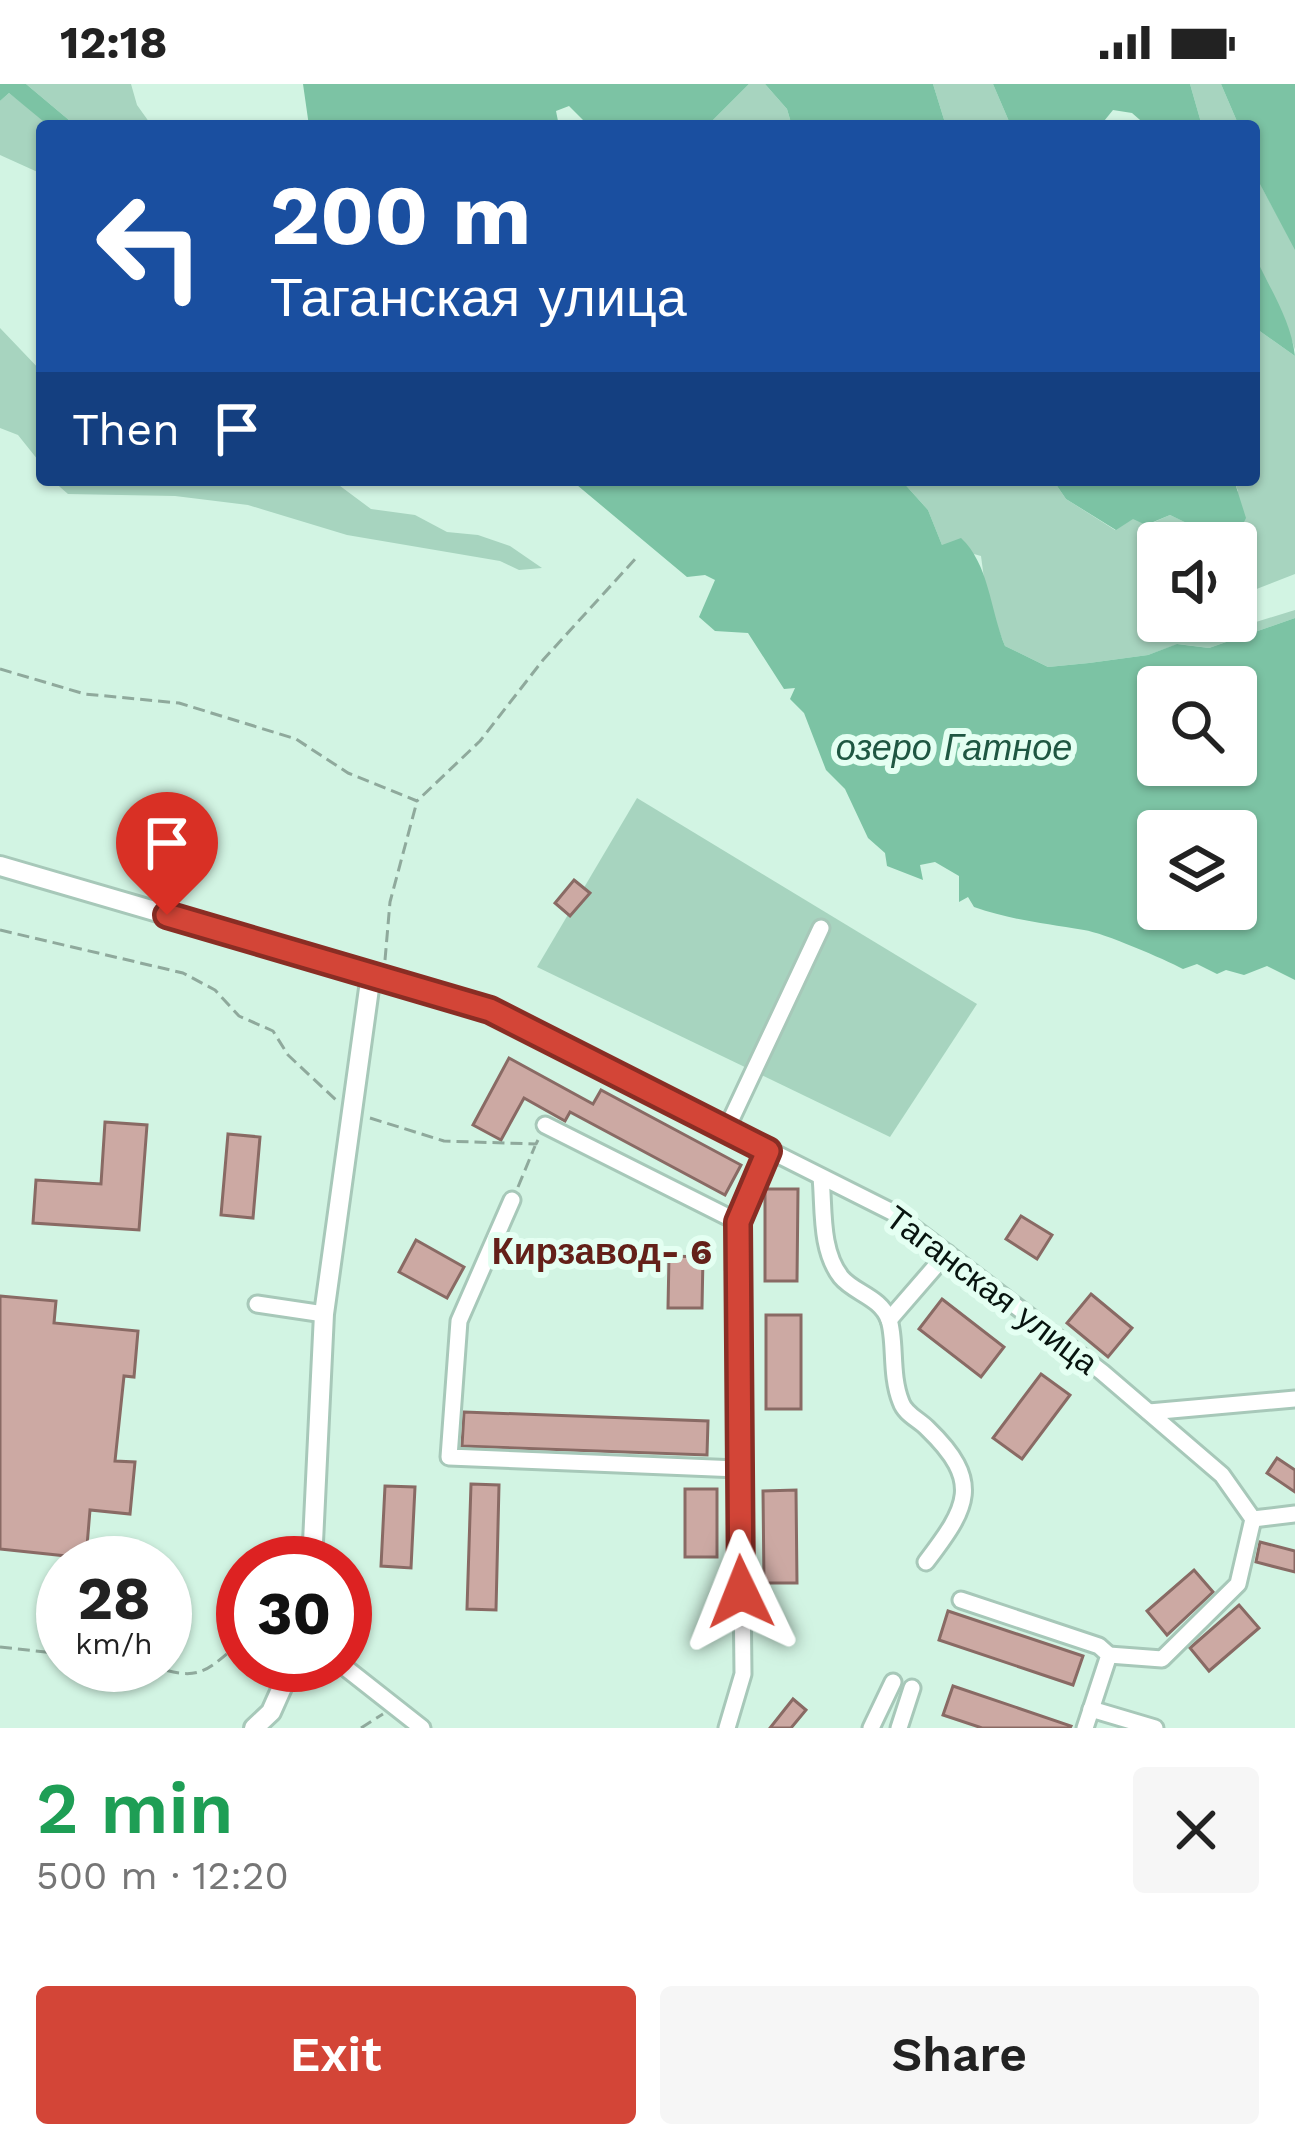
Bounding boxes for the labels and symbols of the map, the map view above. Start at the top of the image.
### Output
water label: озеро Гатное [836,727,1072,769]
pin [116,792,218,915]
street label: Таганская улица [879,1198,1106,1383]
district label: Кирзавод- 6 [492,1231,712,1273]
position arrow [678,1529,804,1655]
speed limit sign: 30 [216,1536,372,1692]

